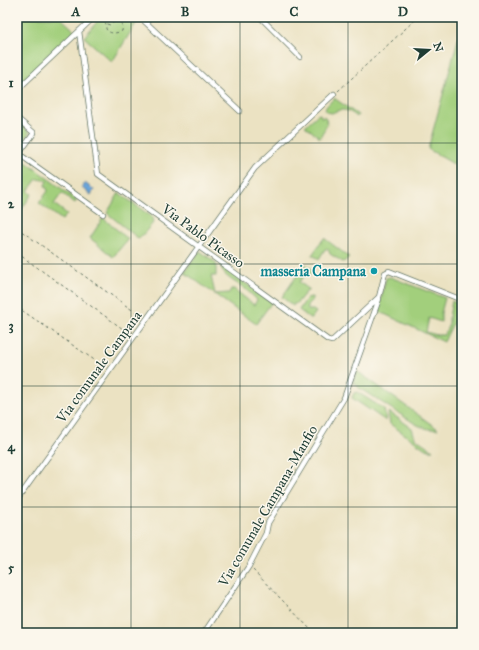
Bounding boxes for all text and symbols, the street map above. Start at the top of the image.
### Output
text: A [71,4,81,20]
text: B [181,4,190,20]
text: C [290,4,299,20]
text: D [398,4,408,20]
north arrow [409,30,449,70]
text: N [430,41,446,54]
text: 1 [8,75,14,91]
text: 2 [8,196,15,212]
street label: Via Pablo Picasso [158,200,248,272]
place label: masseria Campana [260,263,367,281]
marker: masseria Campana [369,266,379,276]
street label: Via comunale Campana [52,308,145,427]
text: 3 [8,318,14,334]
street label: Via comunale Campana-Manfio [214,422,321,590]
text: 4 [7,439,15,455]
text: 5 [8,560,15,576]

